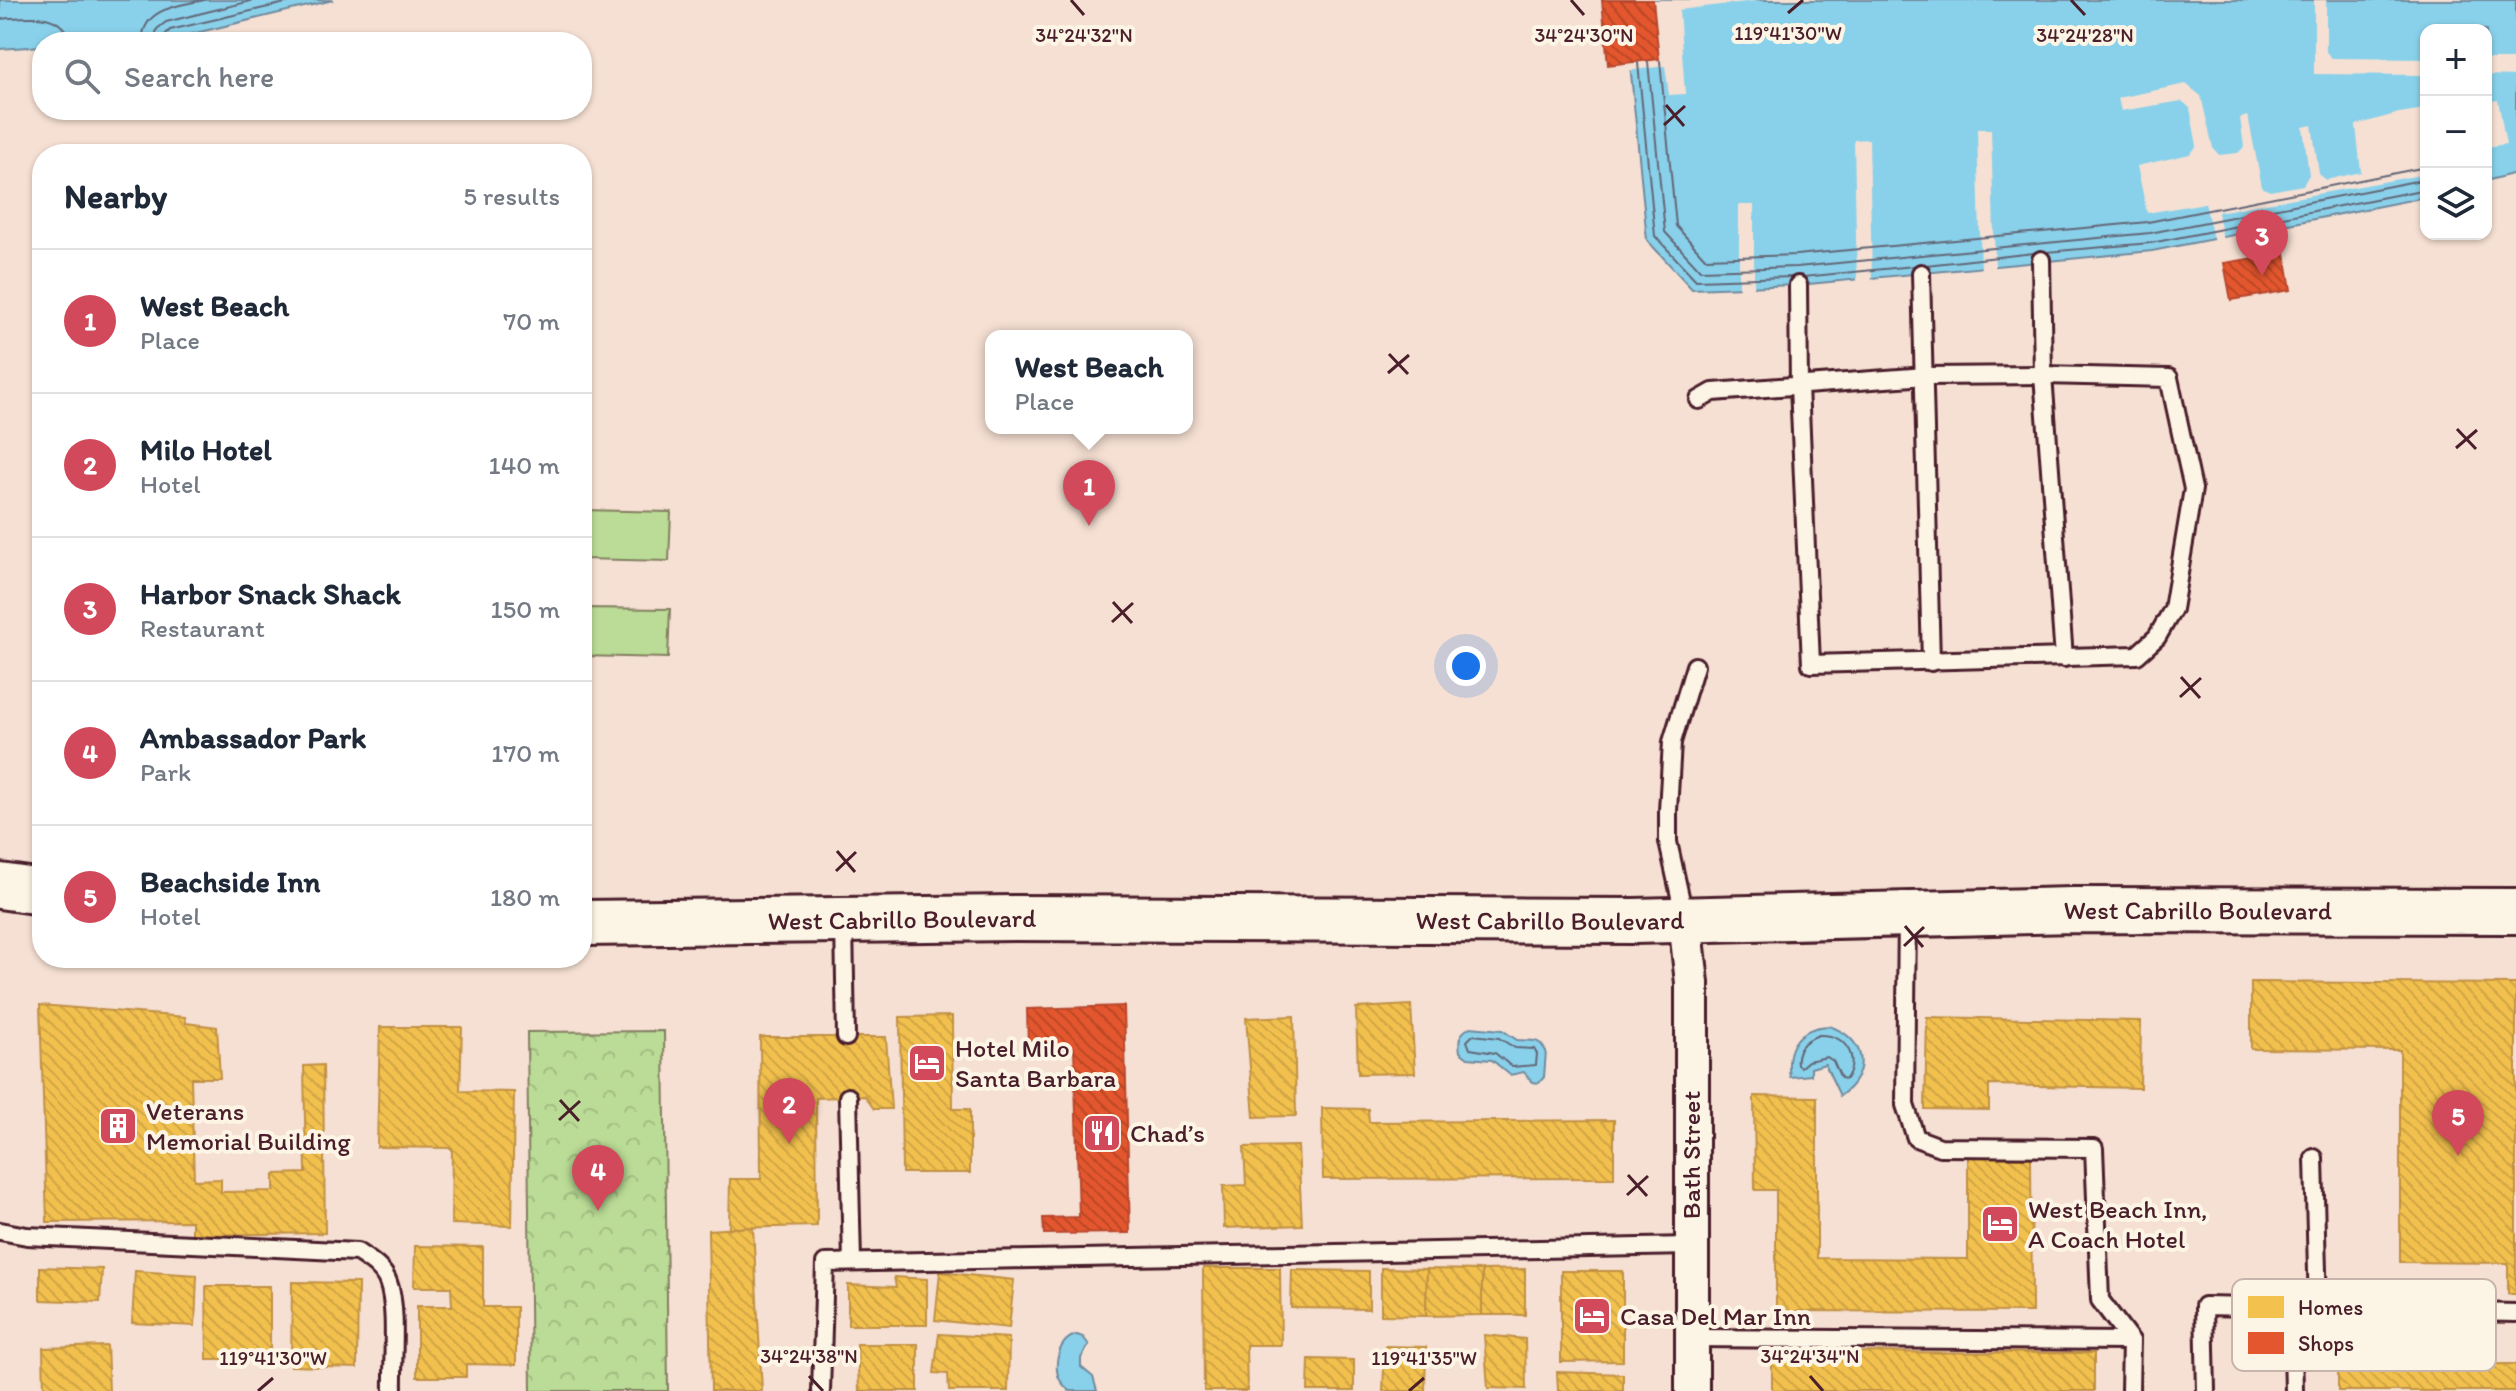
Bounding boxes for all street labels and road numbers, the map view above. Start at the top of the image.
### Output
street label: West Cabrillo Boulevard [2063,894,2333,927]
street label: West Cabrillo Boulevard [767,902,1037,937]
street label: West Cabrillo Boulevard [1416,904,1685,937]
street label: Bath Street [1675,1091,1707,1219]

